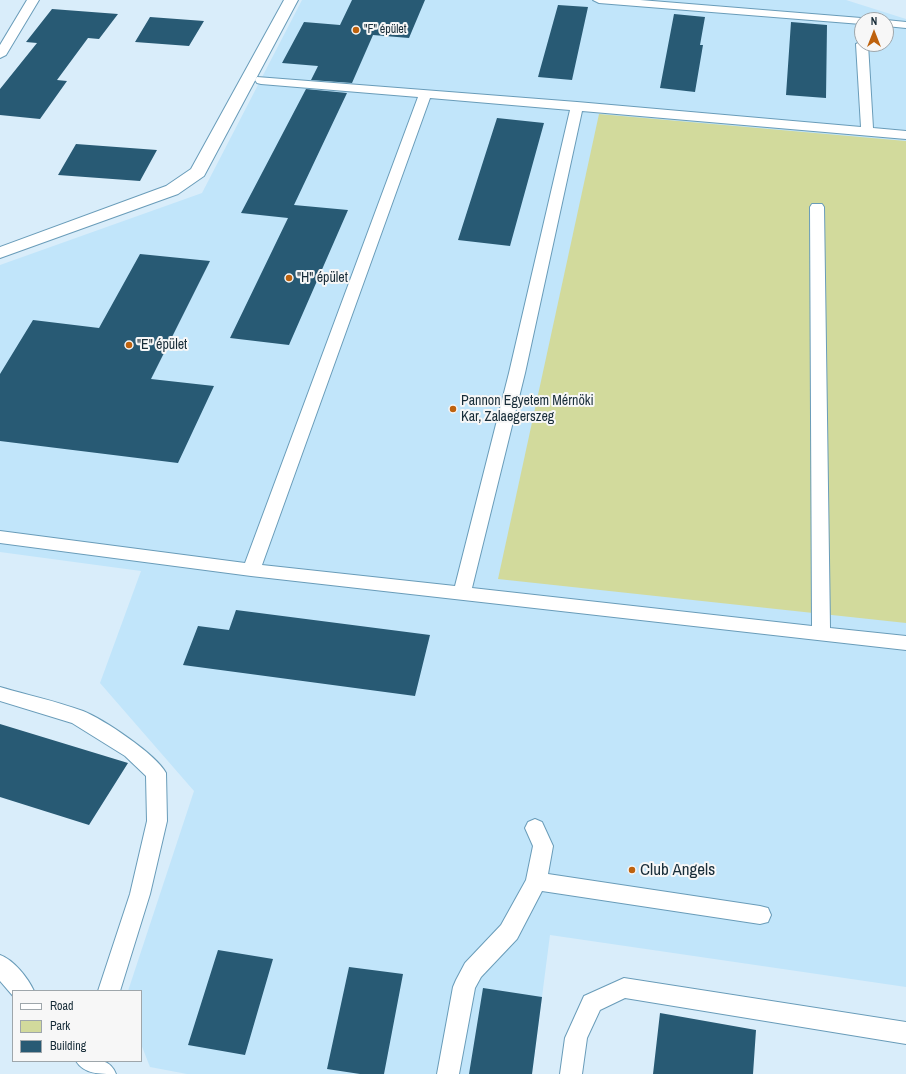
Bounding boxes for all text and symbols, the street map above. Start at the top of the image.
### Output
north arrow [854,12,894,52]
text: N [871,14,877,28]
place label: "F" épület [364,23,407,37]
marker: "F" épület [351,25,361,35]
place label: "H" épület [297,270,348,286]
marker: "H" épület [284,273,294,283]
place label: "E" épület [137,337,187,353]
marker: "E" épület [124,340,134,350]
place label: Pannon Egyetem Mérnöki Kar, Zalaegerszeg [461,393,594,426]
marker: Pannon Egyetem Mérnöki Kar, Zalaegerszeg [448,404,458,414]
place label: Club Angels [640,860,715,880]
marker: Club Angels [627,865,637,875]
legend [12,990,142,1062]
text: Road [50,998,74,1014]
text: Park [50,1018,70,1034]
text: Building [50,1038,86,1054]

